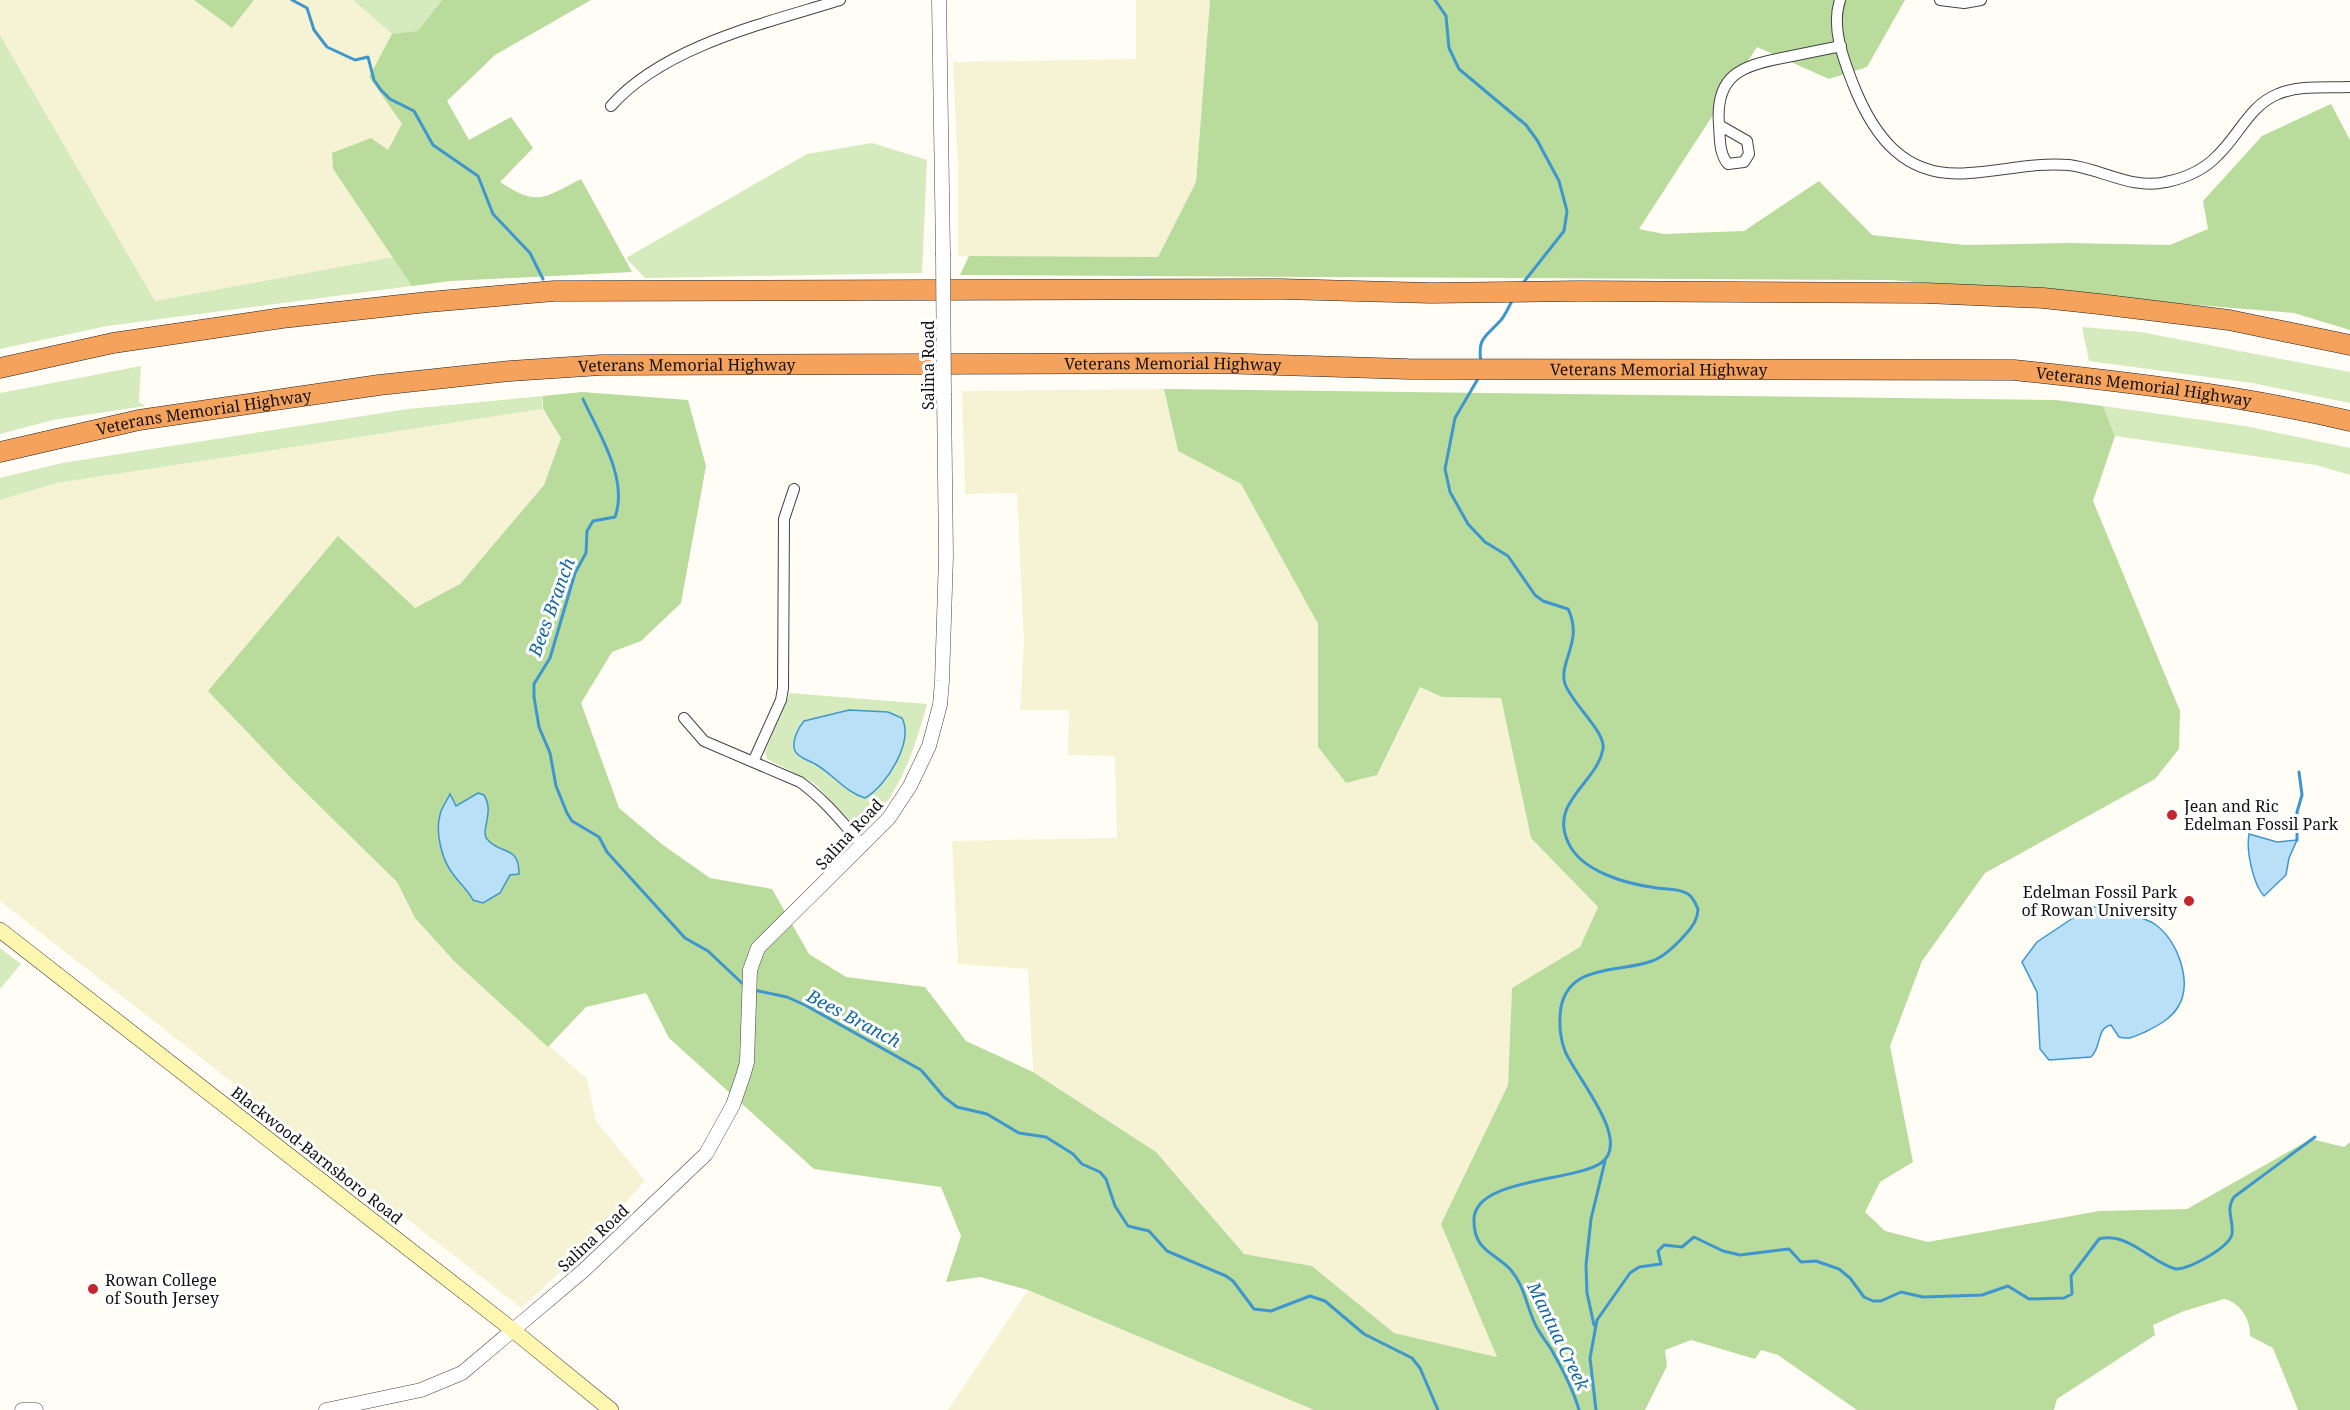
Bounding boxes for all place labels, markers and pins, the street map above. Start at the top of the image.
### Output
place label: Jean and Ric Edelman Fossil Park [2183,795,2339,835]
marker: Jean and Ric Edelman Fossil Park [2165,808,2179,822]
place label: Edelman Fossil Park of Rowan University [2021,881,2178,921]
marker: Edelman Fossil Park of Rowan University [2182,894,2196,908]
place label: Rowan College of South Jersey [105,1269,220,1309]
marker: Rowan College of South Jersey [86,1282,100,1296]

